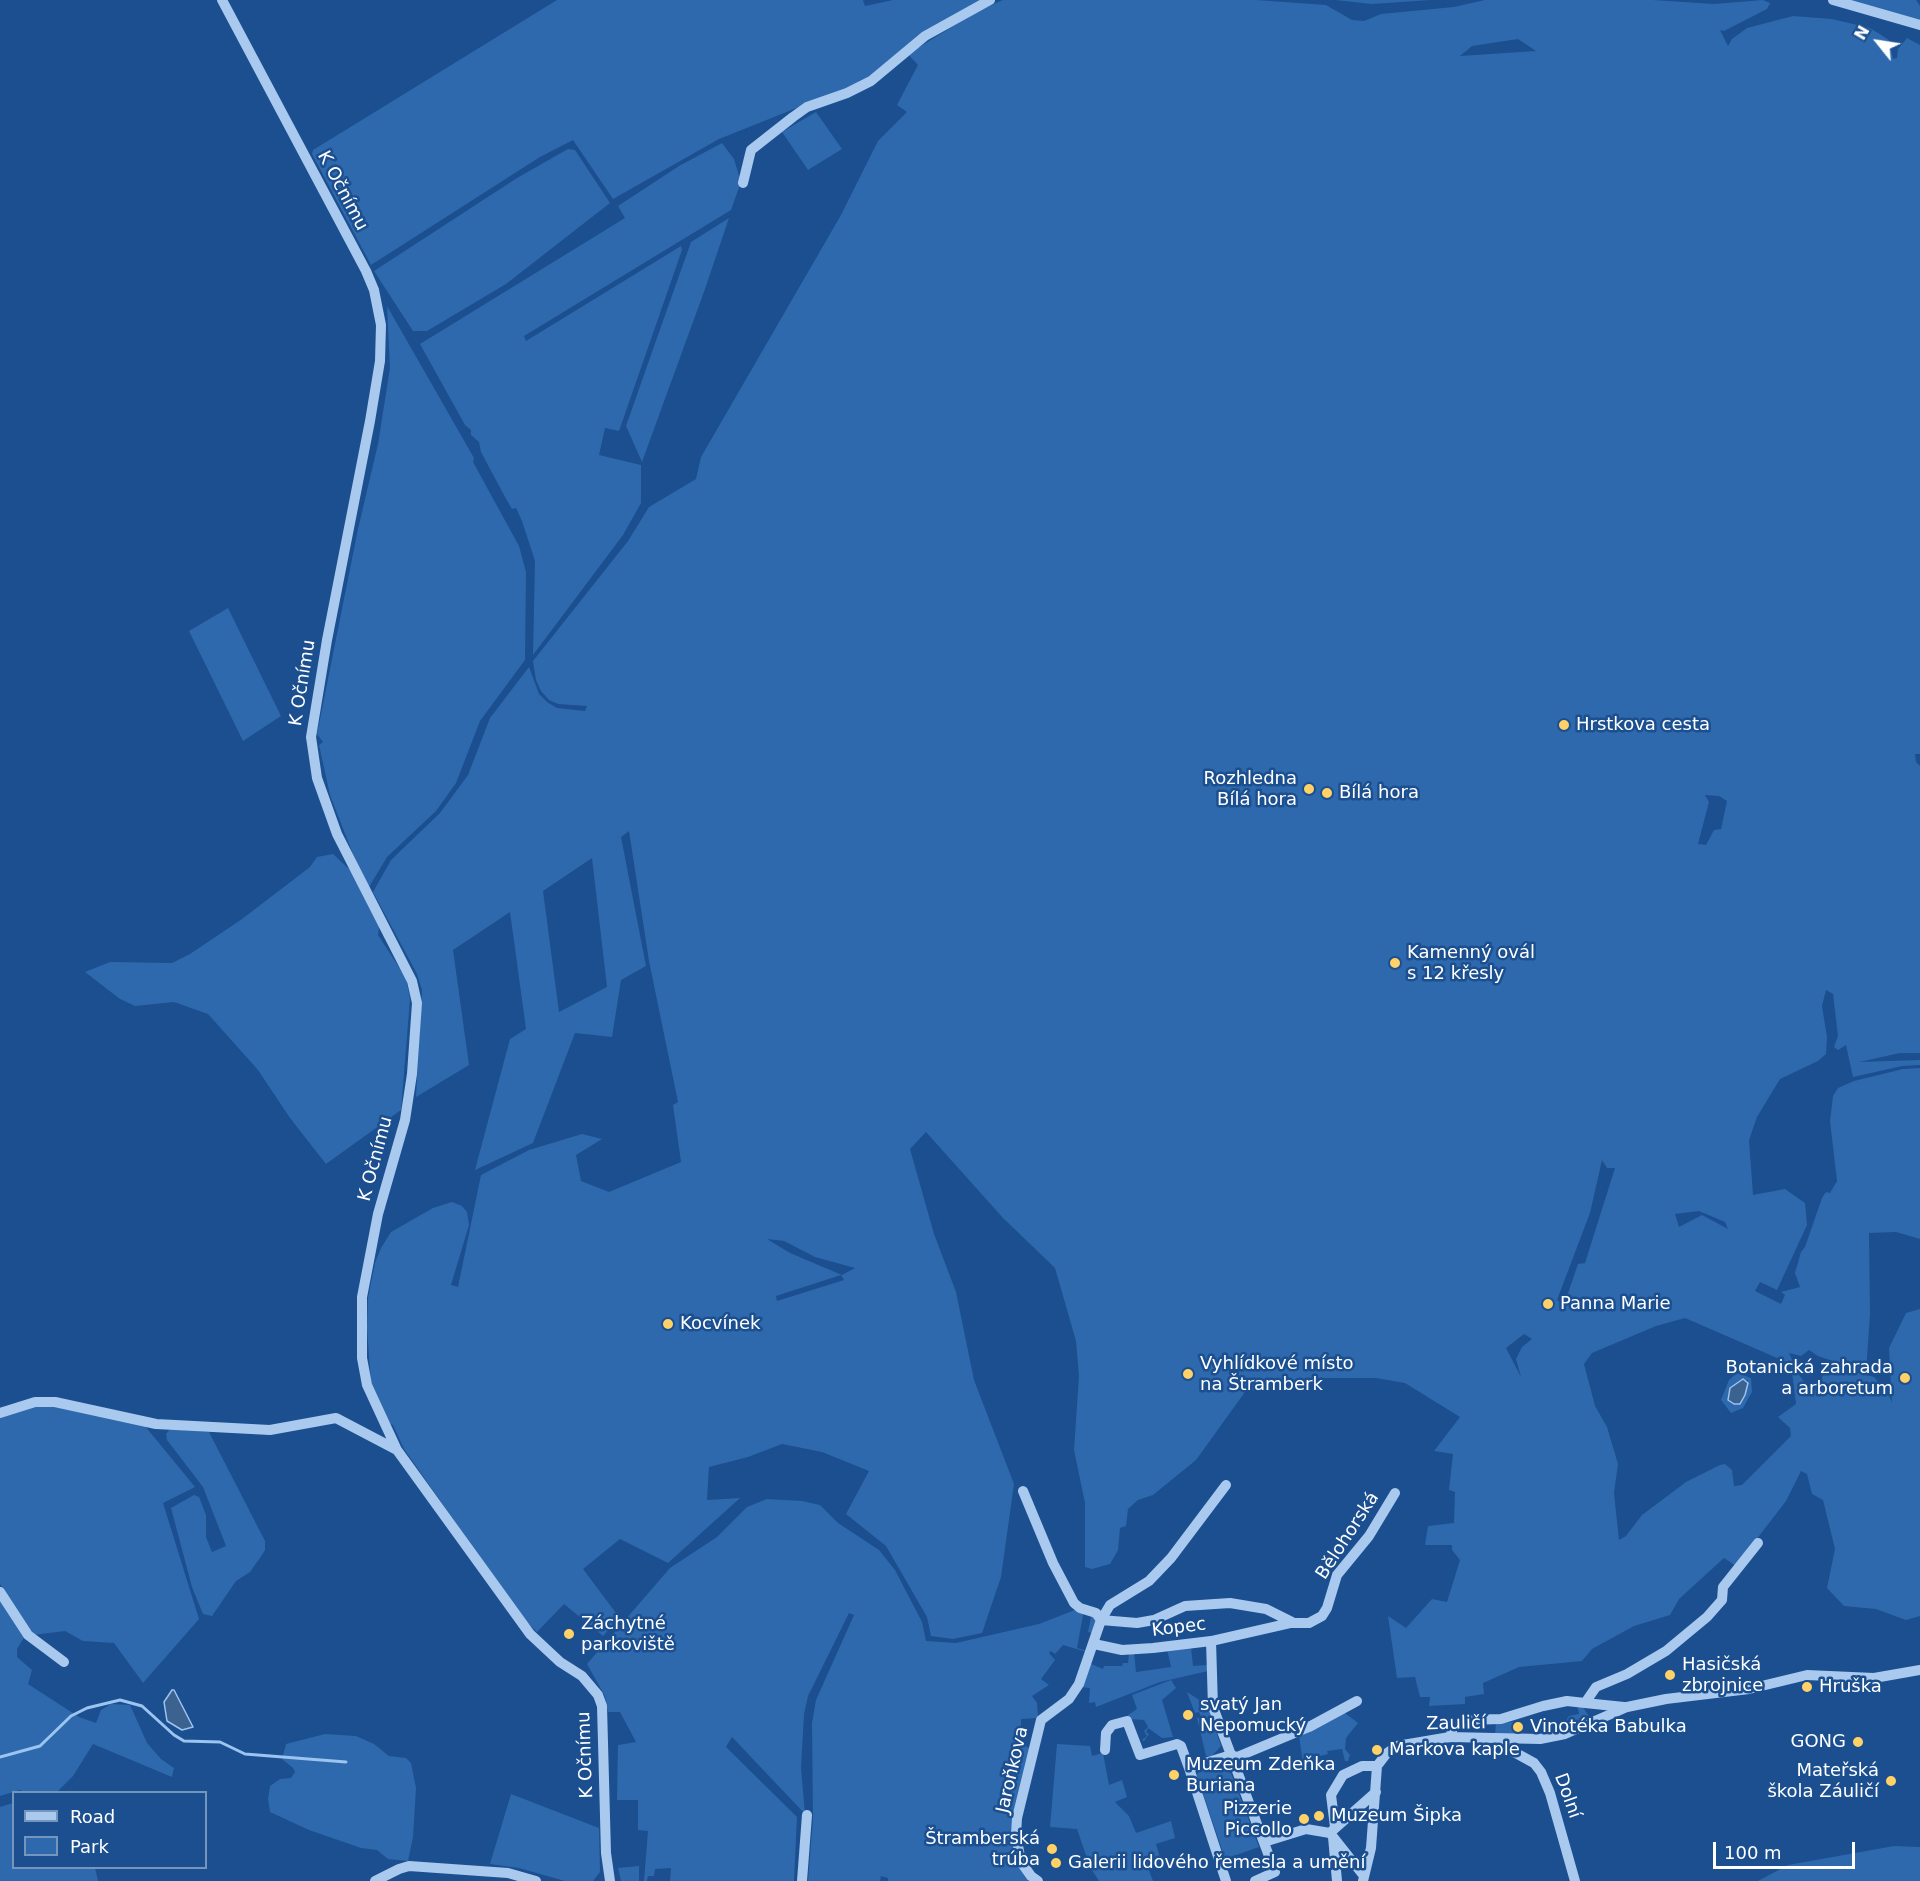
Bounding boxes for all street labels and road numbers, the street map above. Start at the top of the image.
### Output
street label: K Očnímu [312,148,372,234]
street label: K Očnímu [286,638,320,728]
street label: K Očnímu [354,1114,398,1204]
street label: Bělohorská [1312,1488,1384,1584]
street label: Kopec [1151,1614,1207,1642]
street label: K Očnímu [574,1711,598,1799]
street label: Zauličí [1426,1713,1486,1735]
street label: Jaroňkova [993,1725,1033,1815]
street label: Dolní [1549,1771,1585,1821]

